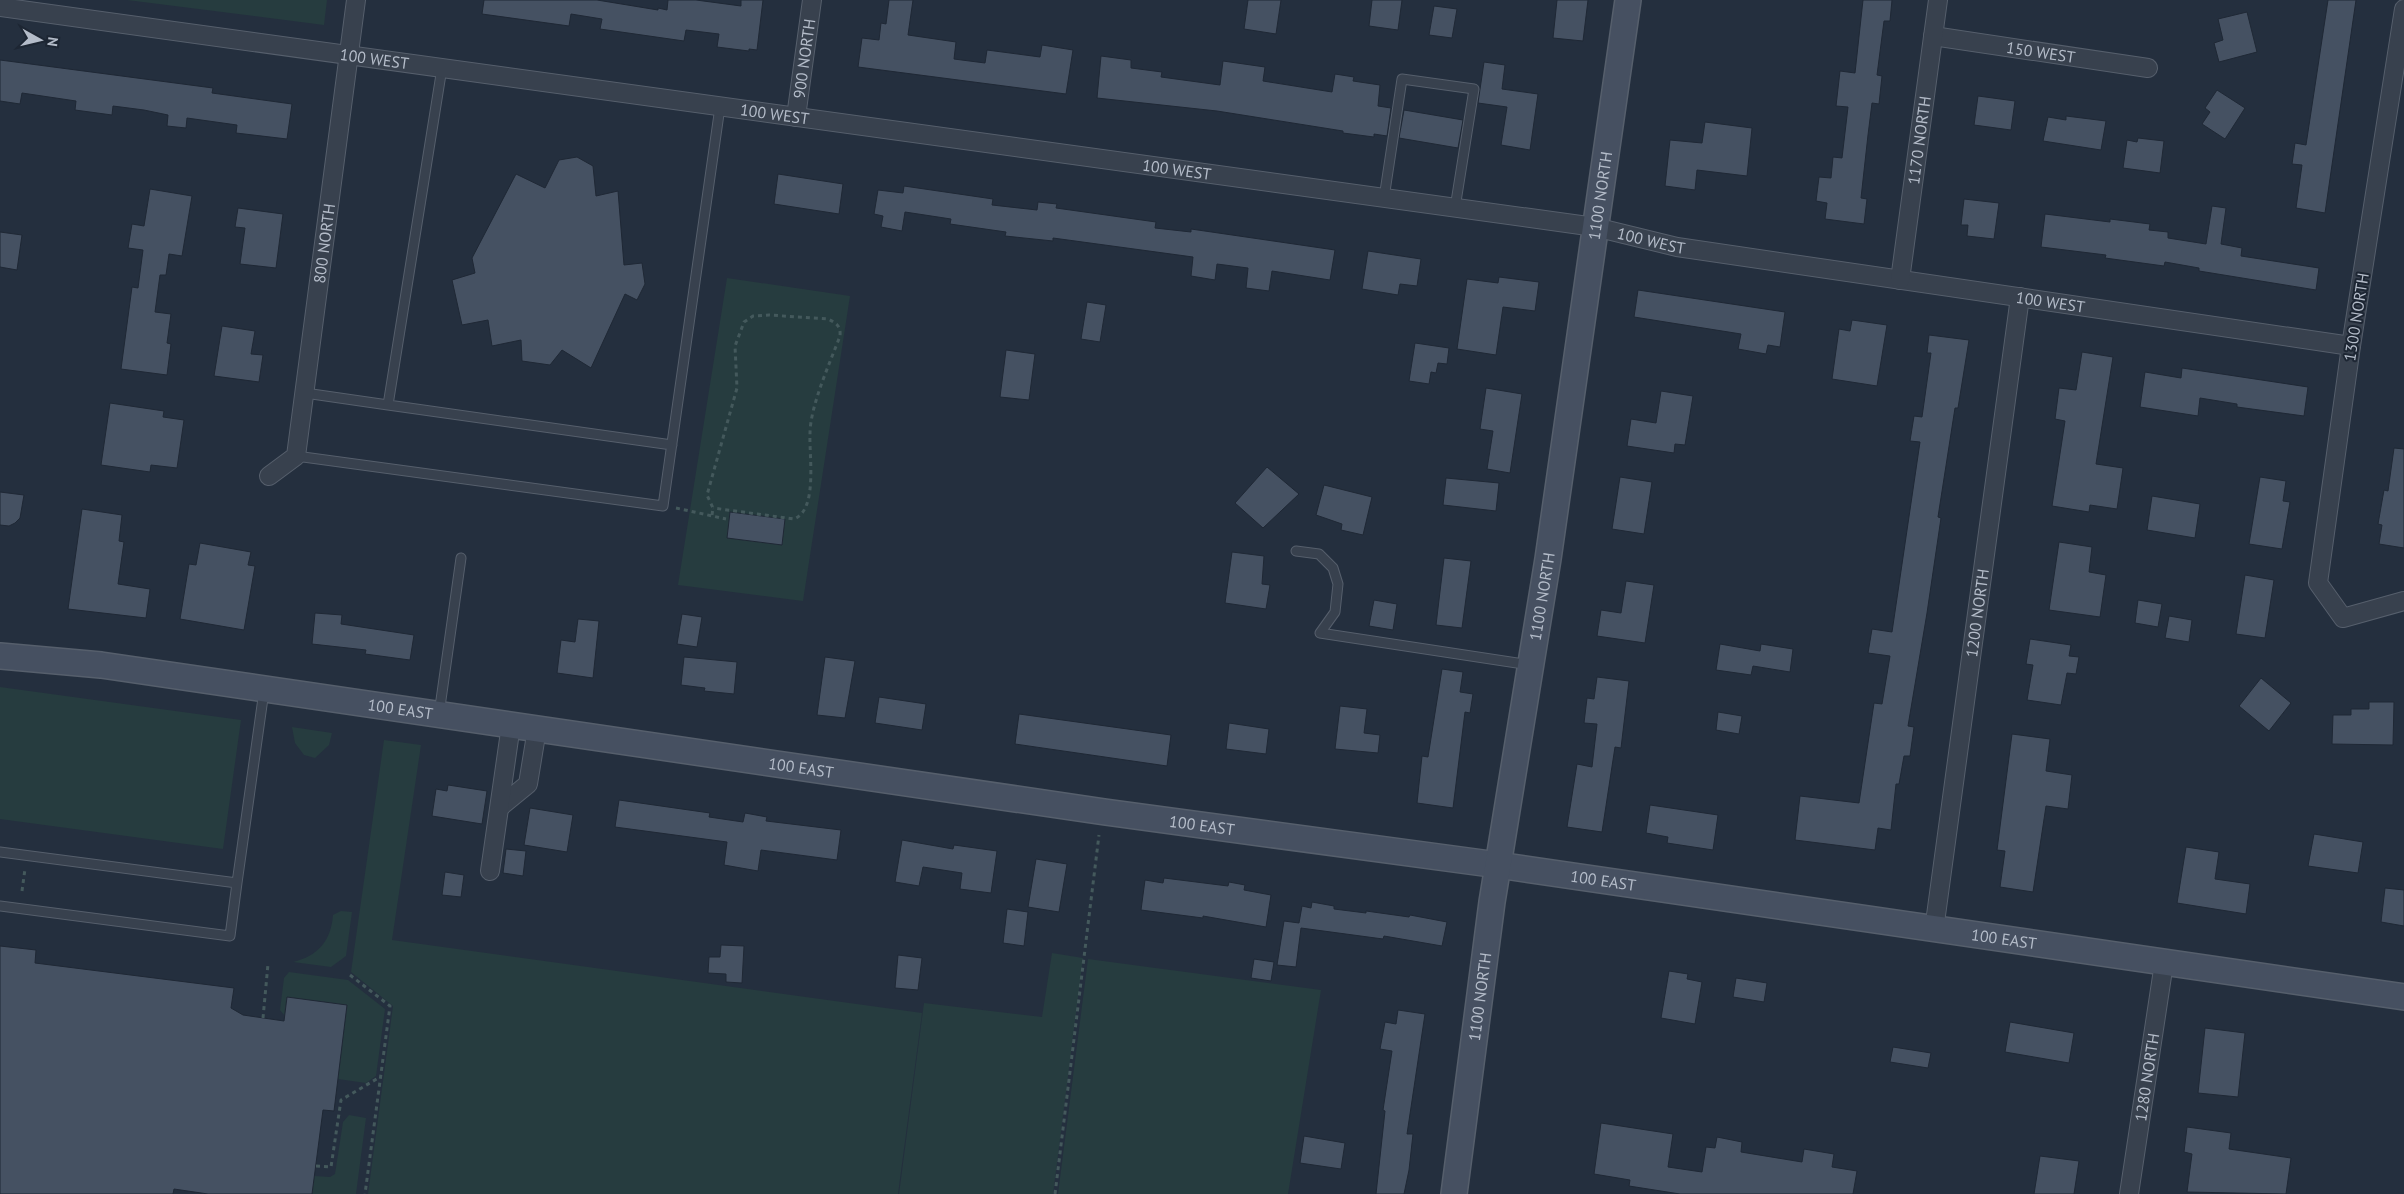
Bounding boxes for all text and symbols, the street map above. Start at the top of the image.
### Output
north arrow [15,15,65,65]
street label: 900 NORTH [789,17,819,100]
text: N [43,36,62,48]
street label: 150 WEST [2005,37,2077,67]
street label: 100 WEST [339,44,410,73]
street label: 1170 NORTH [1903,95,1935,186]
street label: 100 WEST [739,99,811,129]
street label: 1100 NORTH [1584,150,1616,241]
street label: 100 WEST [1141,155,1213,184]
street label: 800 NORTH [309,202,339,285]
street label: 100 WEST [1615,223,1687,258]
street label: 1300 NORTH [2339,271,2373,363]
street label: 100 WEST [2015,287,2086,317]
street label: 1100 NORTH [1525,551,1559,642]
street label: 1200 NORTH [1961,567,1993,658]
street label: 100 EAST [366,694,435,724]
street label: 100 EAST [767,753,835,782]
street label: 100 EAST [1168,811,1236,839]
street label: 100 EAST [1569,866,1637,895]
street label: 100 EAST [1970,924,2038,953]
street label: 1100 NORTH [1464,951,1495,1042]
street label: 1280 NORTH [2130,1032,2163,1123]

